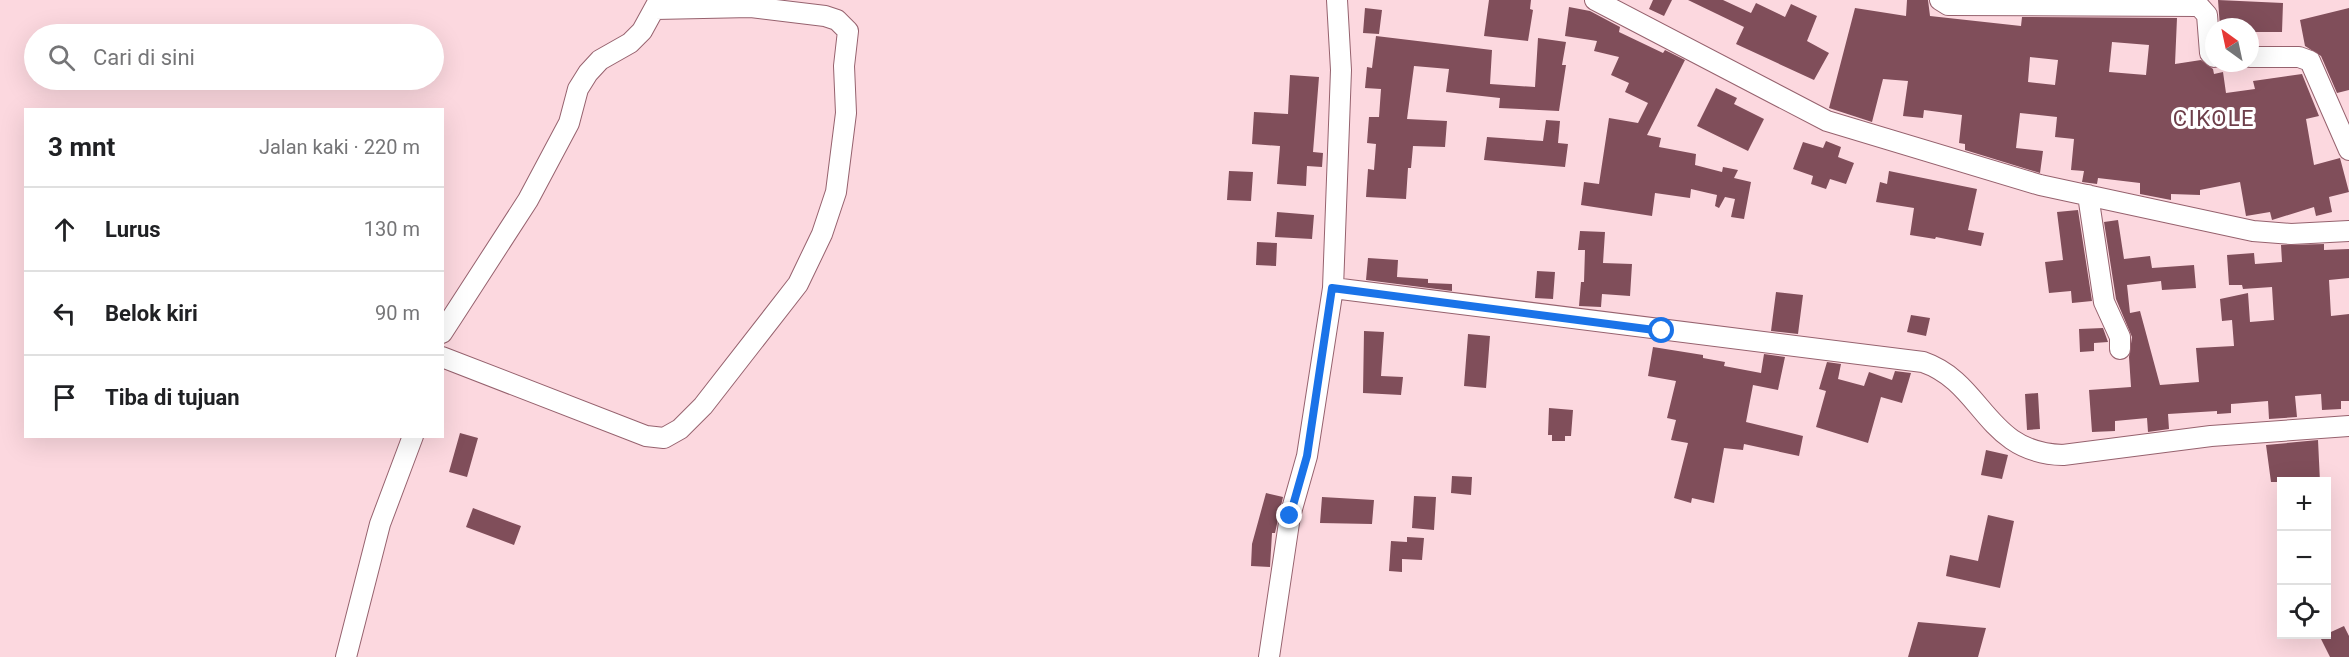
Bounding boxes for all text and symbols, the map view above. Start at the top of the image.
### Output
north arrow [2205,18,2259,72]
search box [24,24,444,90]
icon: search [45,41,78,74]
text: Cari di sini [93,45,195,70]
district label: CIKOLE [2173,106,2255,131]
text: 3 mnt [48,132,115,162]
text: Jalan kaki · 220 m [259,135,420,159]
icon: ahead [48,213,81,246]
text: Lurus [105,217,161,242]
text: 130 m [364,217,420,241]
icon: left [48,297,81,330]
text: Belok kiri [105,301,198,326]
text: 90 m [375,301,420,325]
route start [1648,317,1674,343]
icon: arrive [48,381,81,414]
text: Tiba di tujuan [105,385,240,410]
map controls [2277,477,2331,639]
button: + [2277,477,2331,531]
route end [1276,502,1302,528]
button: − [2277,531,2331,585]
button: locate [2277,585,2331,639]

